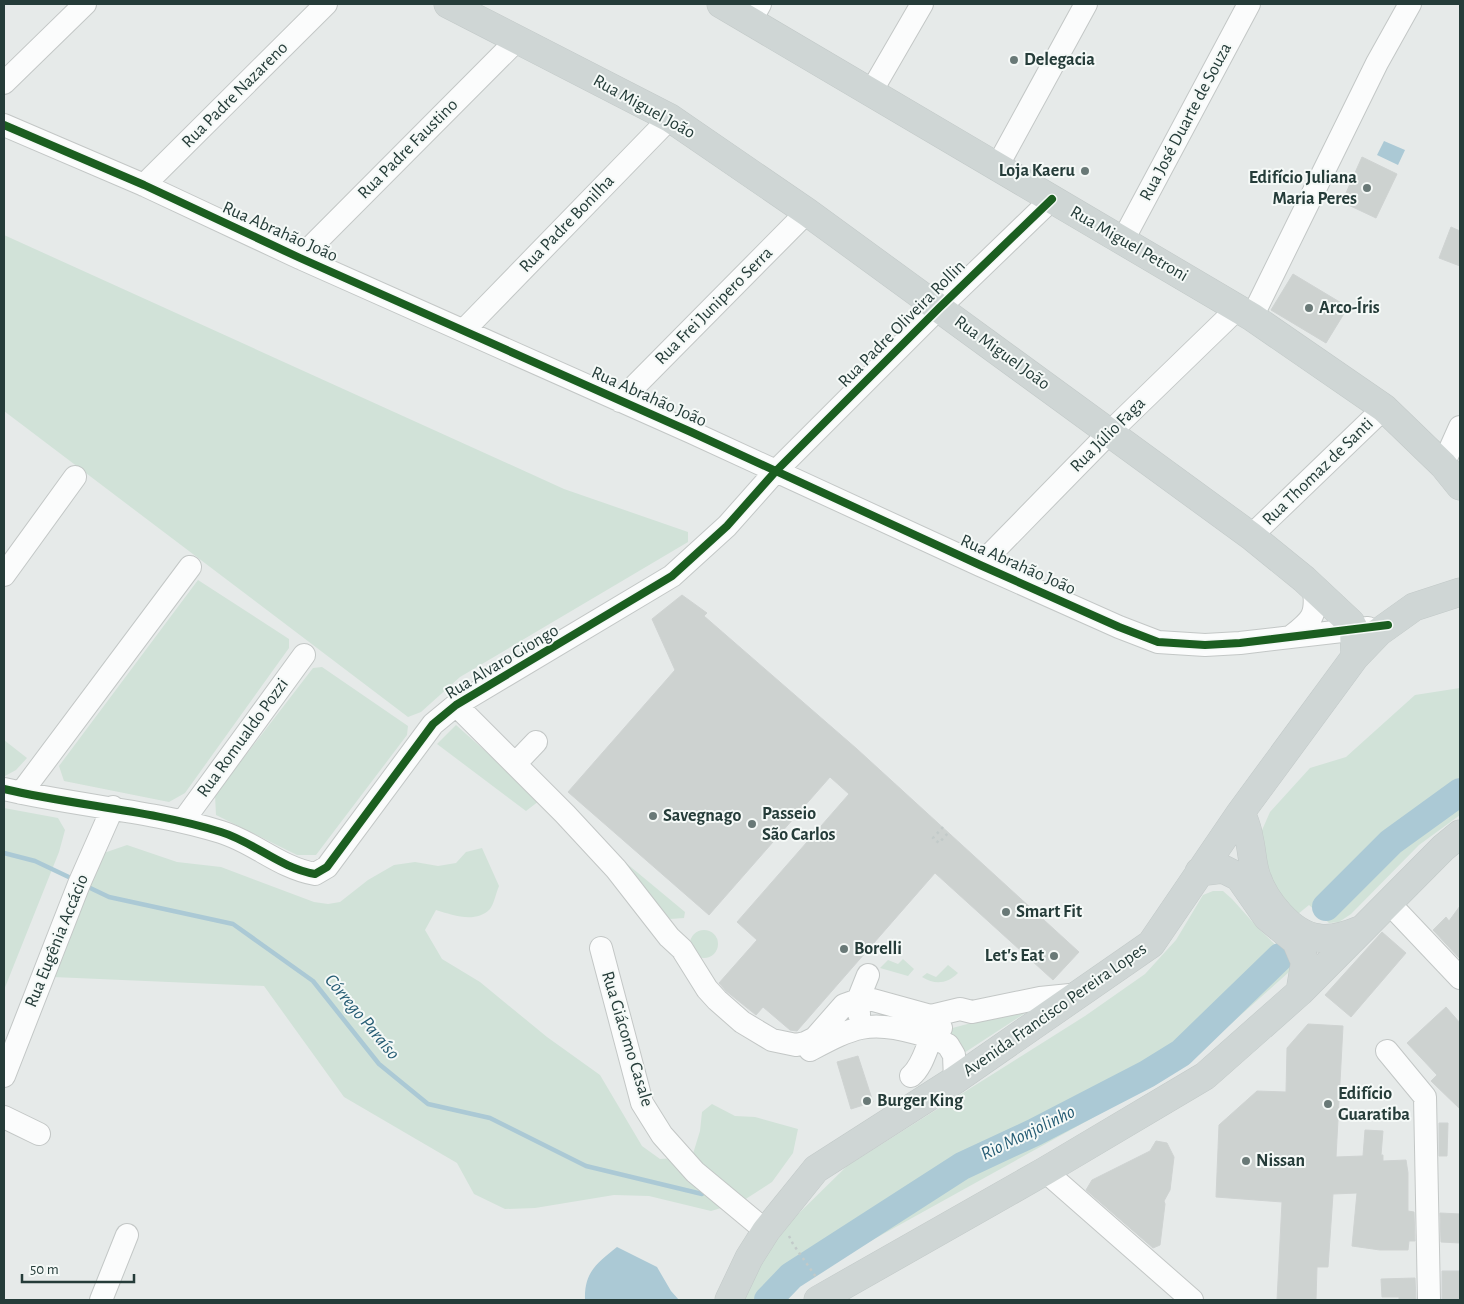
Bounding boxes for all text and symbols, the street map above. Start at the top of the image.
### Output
street label: Rua Padre Nazareno [179,38,292,151]
street label: Rua José Duarte de Souza [1137,40,1235,204]
place label: Delegacia [1024,51,1095,69]
marker: Delegacia [1008,54,1020,66]
street label: Rua Miguel João [590,72,698,142]
street label: Rua Padre Faustino [354,95,462,203]
place label: Loja Kaeru [999,162,1076,180]
marker: Loja Kaeru [1079,165,1091,177]
place label: Edifício Juliana Maria Peres [1249,169,1357,208]
street label: Rua Padre Bonilha [516,172,618,276]
marker: Edifício Juliana Maria Peres [1361,182,1373,194]
street label: Rua Abrahão João [220,199,341,266]
street label: Rua Miguel Petroni [1067,203,1191,285]
street label: Rua Frei Junipero Serra [652,244,776,368]
street label: Rua Padre Oliveira Rollin [835,257,969,391]
place label: Arco-Íris [1319,296,1380,317]
marker: Arco-Íris [1303,302,1315,314]
street label: Rua Miguel João [951,312,1053,394]
street label: Rua Abrahão João [589,364,710,431]
street label: Rua Júlio Faga [1067,394,1149,476]
street label: Rua Thomaz de Santi [1259,415,1377,529]
street label: Rua Abrahão João [958,532,1079,599]
street label: Rua Alvaro Giongo [442,621,562,703]
street label: Rua Romualdo Pozzi [194,675,292,801]
place label: Passeio São Carlos [762,805,836,844]
place label: Savegnago [663,807,741,825]
marker: Savegnago [647,810,659,822]
marker: Passeio São Carlos [746,818,758,830]
street label: Rua Eugênia Accácio [22,872,92,1010]
place label: Smart Fit [1016,903,1082,921]
marker: Smart Fit [1000,906,1012,918]
place label: Borelli [854,940,902,958]
street label: Avenida Francisco Pereira Lopes [960,940,1150,1080]
marker: Borelli [838,943,850,955]
place label: Let's Eat [985,947,1044,965]
marker: Let's Eat [1048,950,1060,962]
street label: Rua Giácomo Casale [598,969,656,1109]
water label: Córrego Paraíso [321,971,403,1063]
place label: Edifício Guaratiba [1338,1085,1410,1124]
place label: Burger King [877,1092,964,1110]
marker: Burger King [861,1095,873,1107]
marker: Edifício Guaratiba [1322,1098,1334,1110]
water label: Rio Monjolinho [978,1102,1078,1164]
place label: Nissan [1256,1152,1305,1170]
marker: Nissan [1240,1155,1252,1167]
scale bar [22,1252,135,1284]
text: 50 m [30,1262,59,1277]

